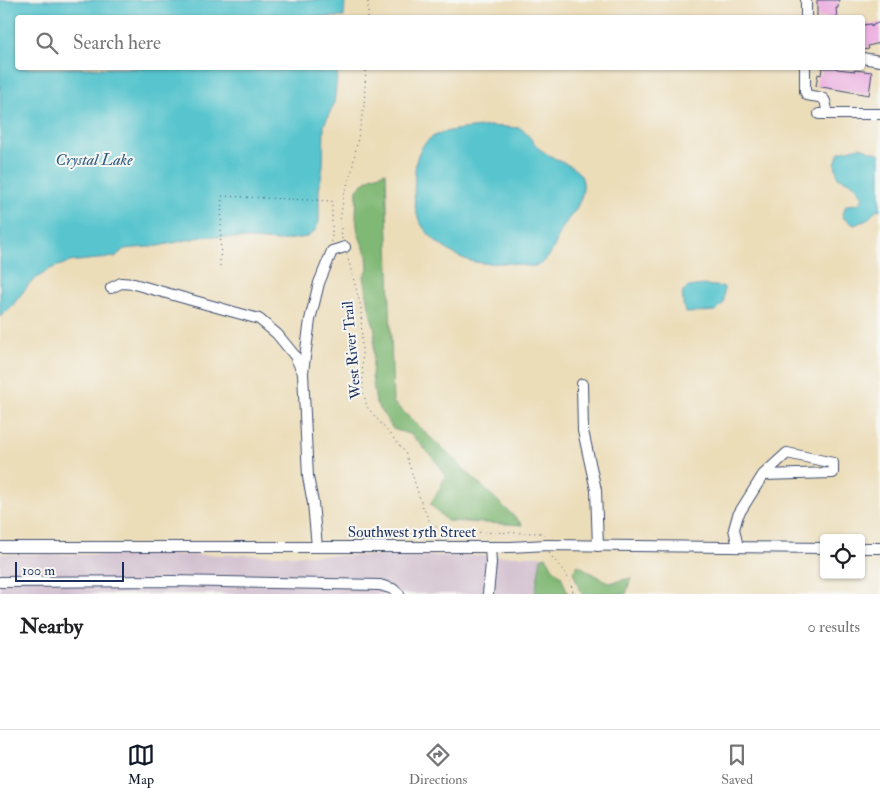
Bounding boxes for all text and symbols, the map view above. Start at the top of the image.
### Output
search box [15,15,865,70]
icon: search [33,29,61,57]
text: Search here [73,31,161,55]
water label: Crystal Lake [56,150,133,170]
street label: West River Trail [338,300,366,401]
street label: Southwest 15th Street [348,523,476,542]
map controls [820,534,865,579]
button: locate [820,534,865,579]
scale bar [15,559,124,582]
text: 100 m [22,562,55,579]
text: Nearby [20,613,83,640]
text: 0 results [807,617,860,637]
tab: Map [127,741,155,788]
tab: Directions [409,741,467,788]
tab: Saved [721,741,753,788]

